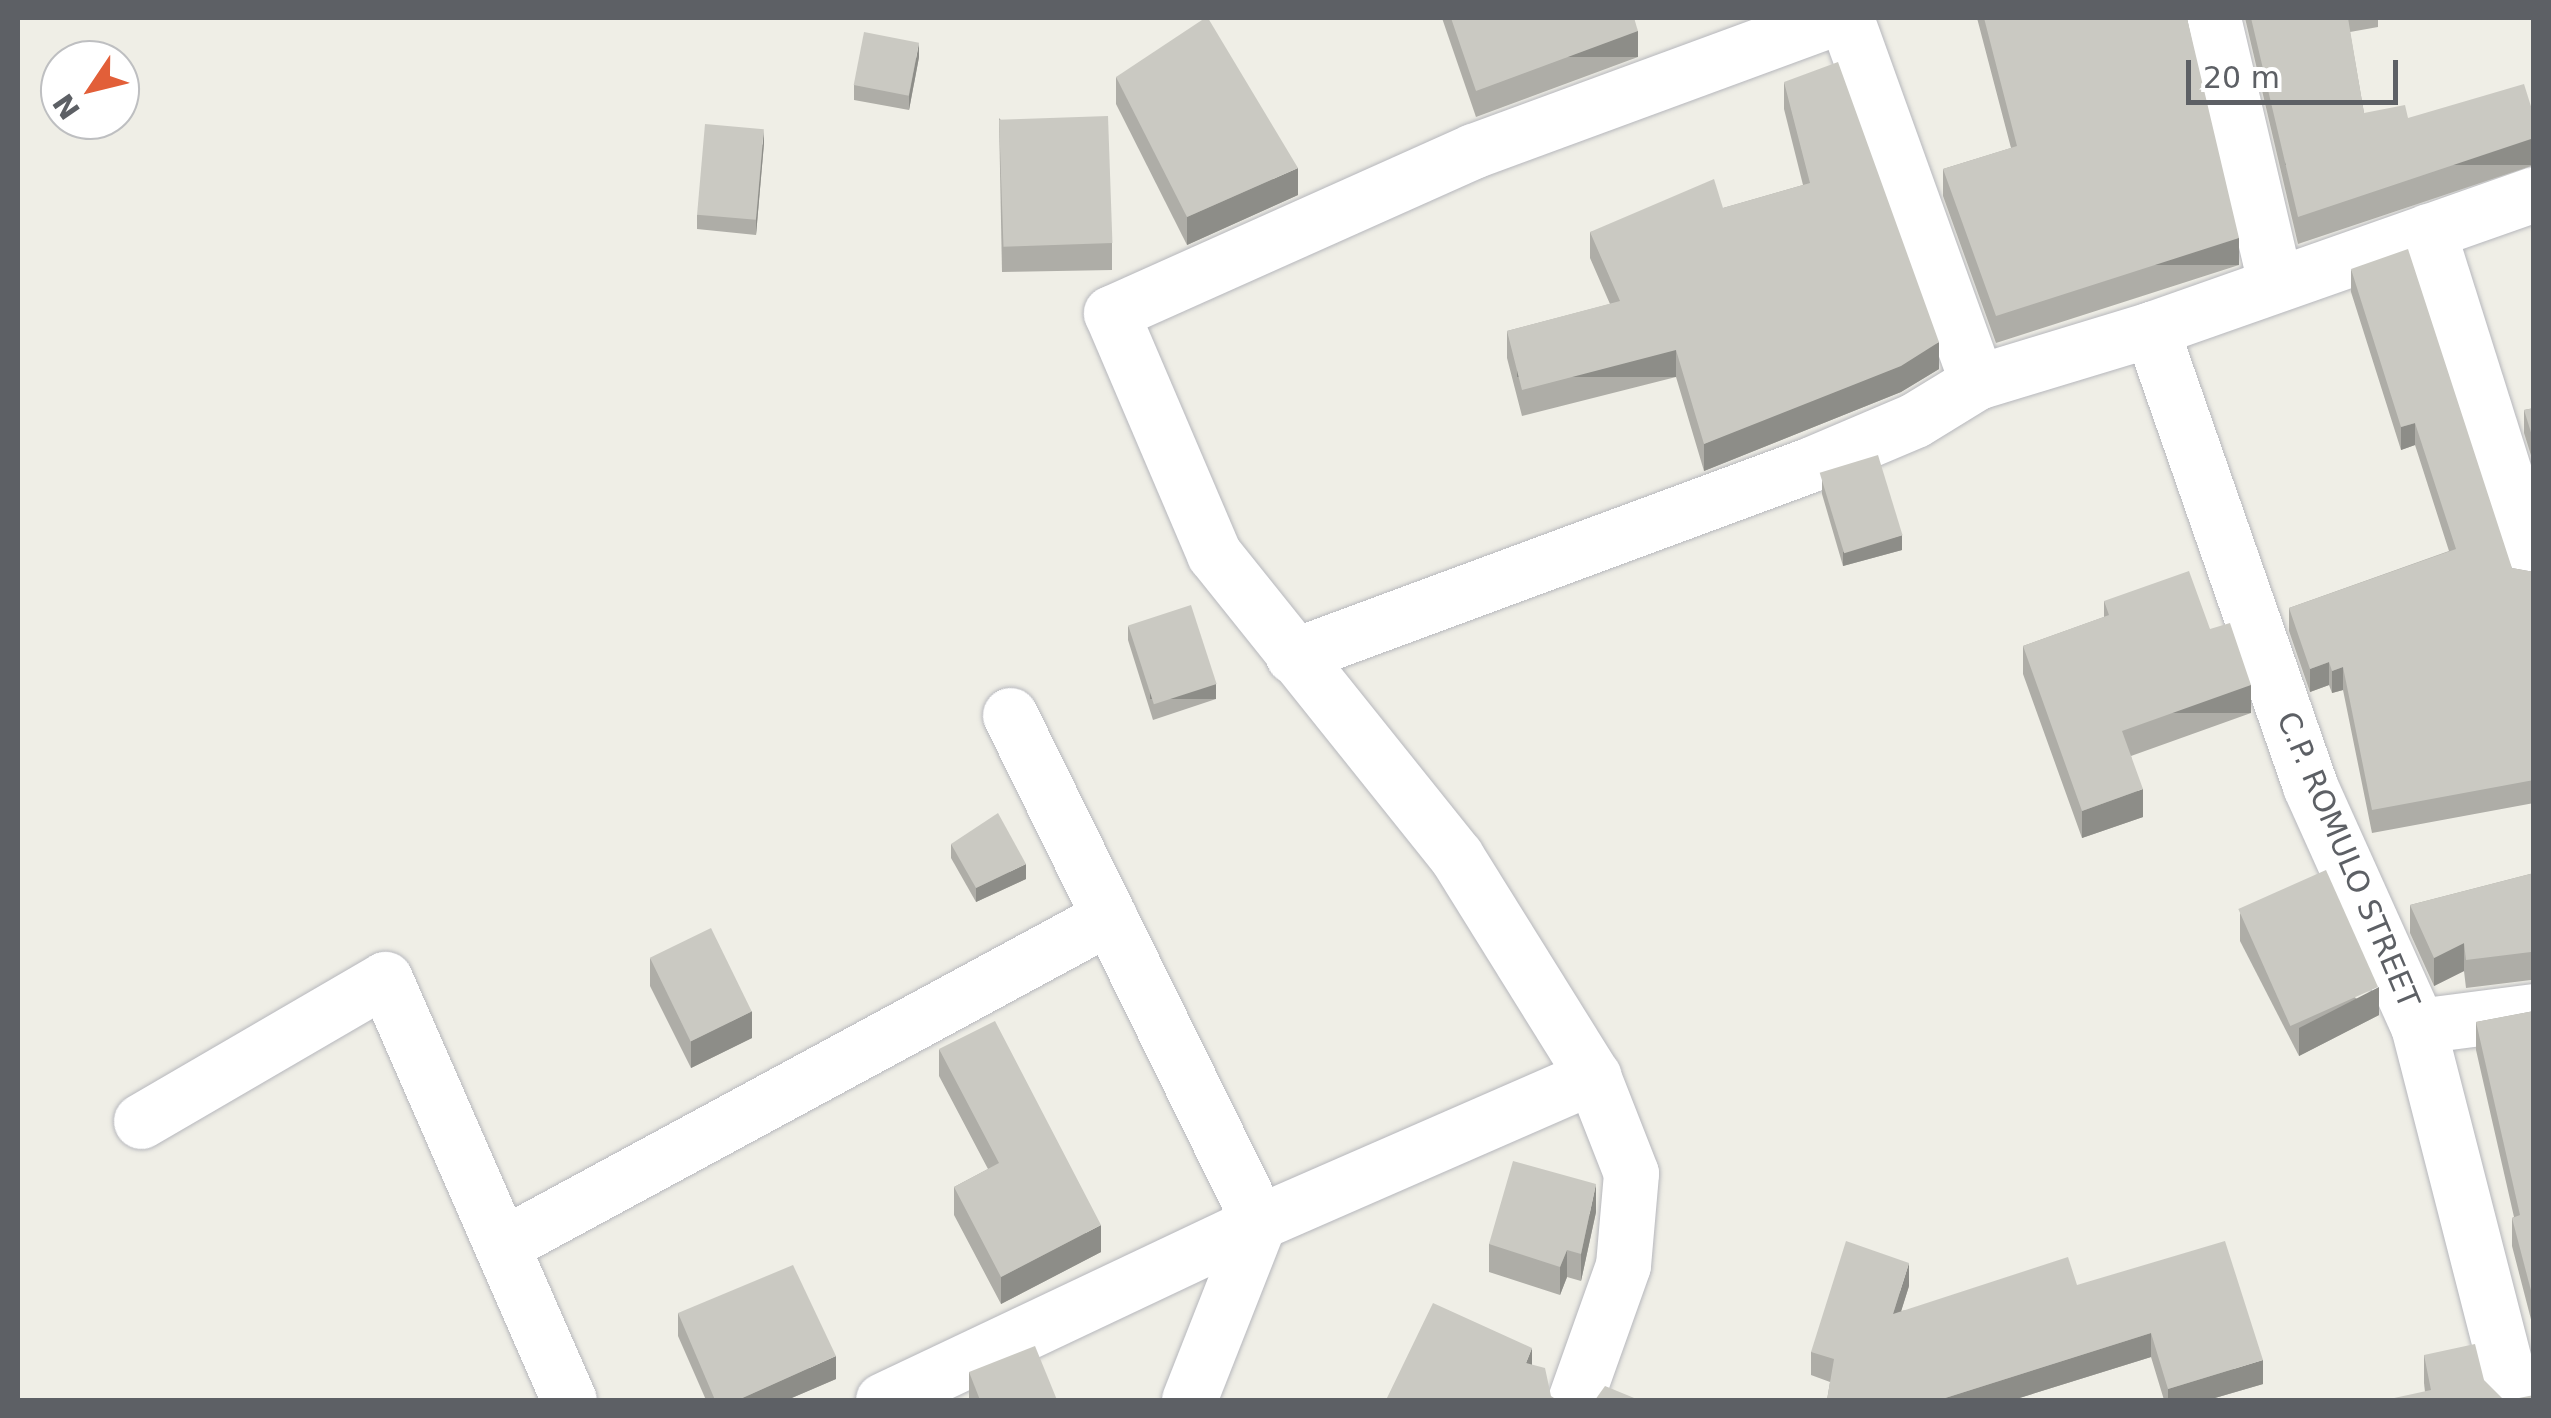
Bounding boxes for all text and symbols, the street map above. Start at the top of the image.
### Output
north arrow [40,40,140,140]
scale bar [2191,40,2404,102]
text: 20 m [2203,60,2280,95]
text: N [46,87,87,125]
street label: C.P. ROMULO STREET [2269,706,2427,1014]

